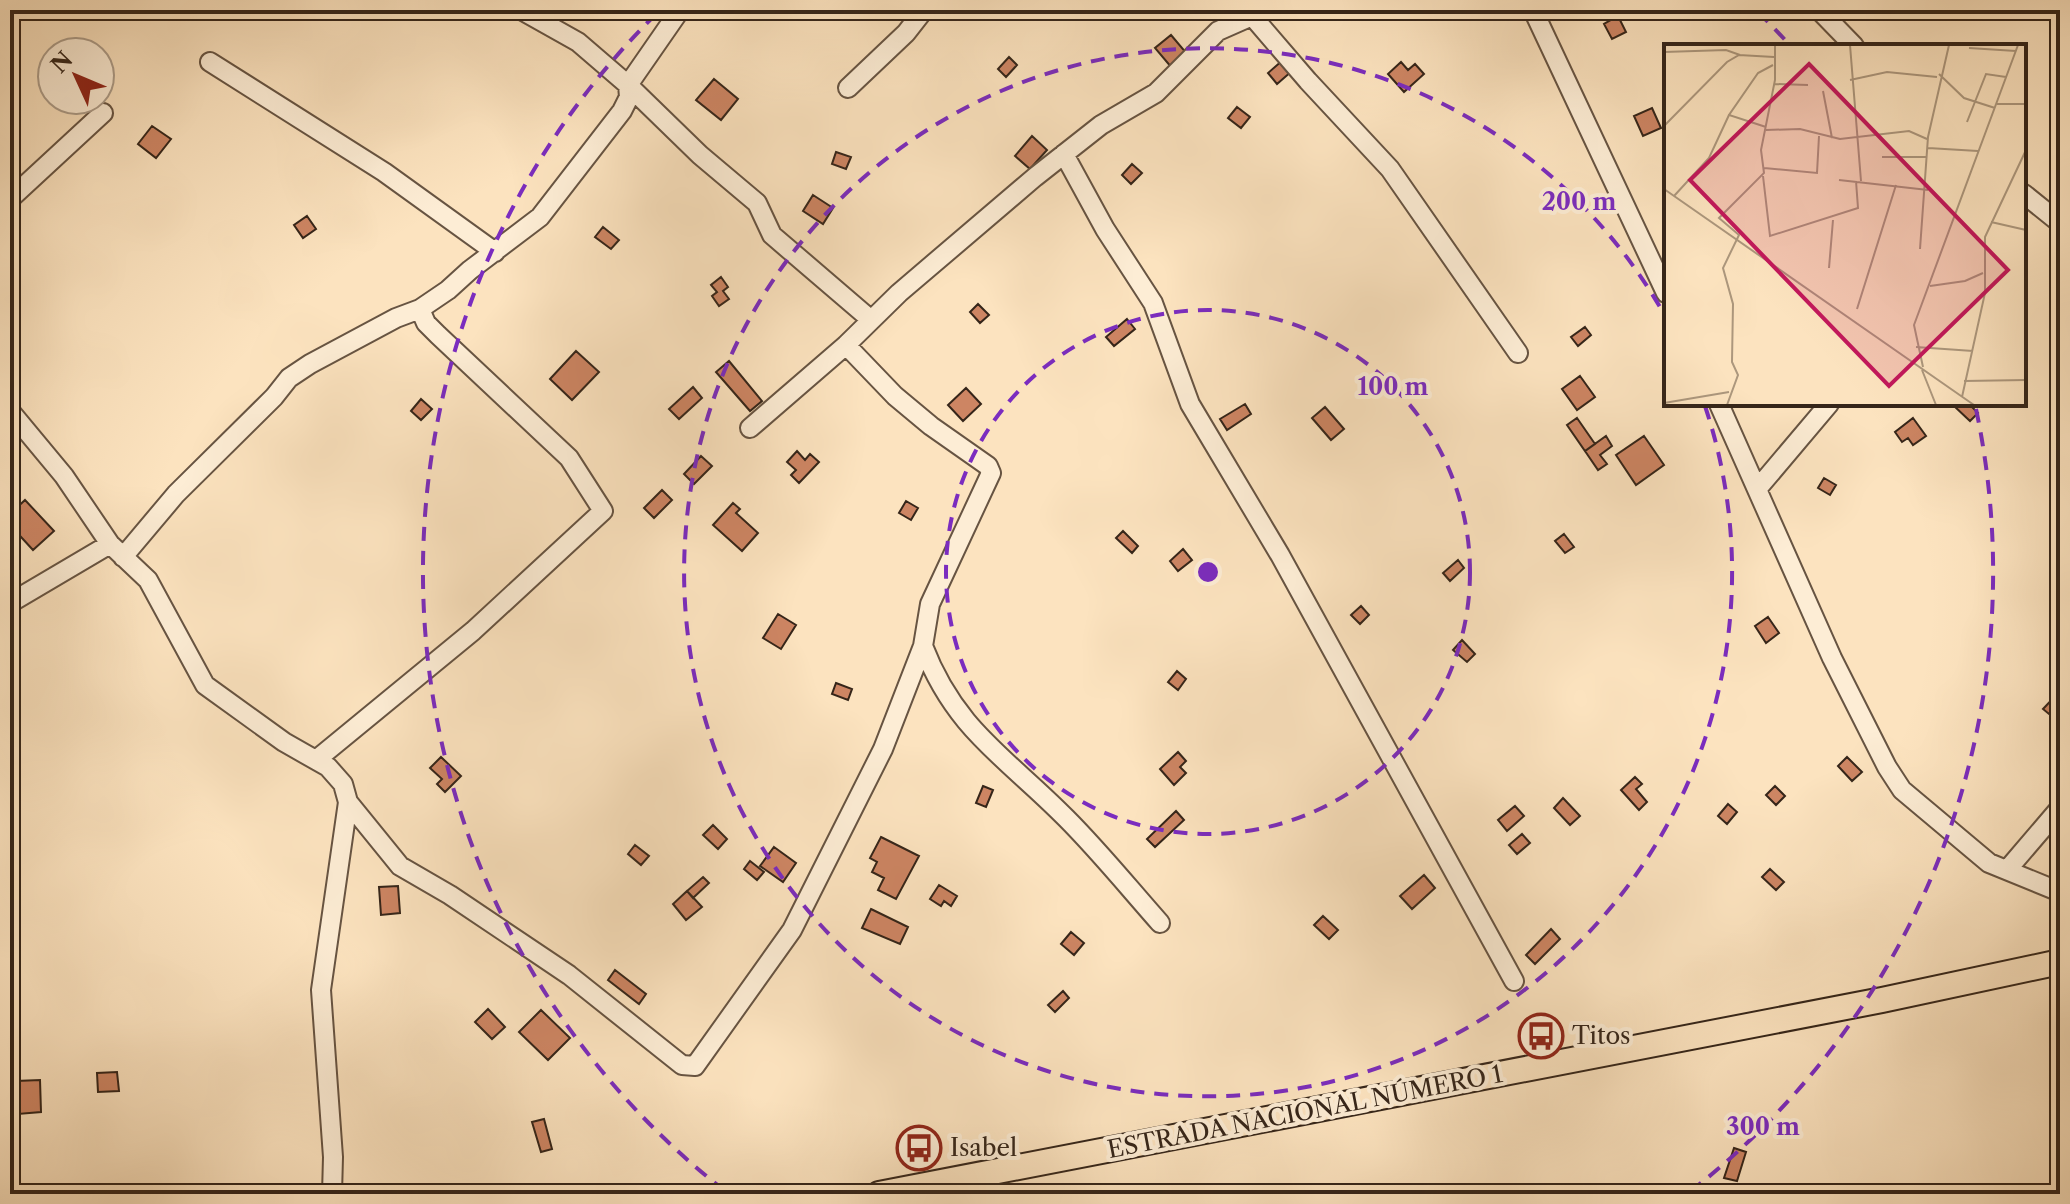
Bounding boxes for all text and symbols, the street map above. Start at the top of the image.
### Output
north arrow [36,36,116,116]
inset map [1664,44,2026,406]
text: N [46,46,78,79]
text: 200 m [1542,187,1616,216]
text: 100 m [1357,372,1429,401]
centre of rings [1194,558,1222,586]
bus stop icon: Titos [1517,1012,1565,1060]
place label: Titos [1572,1021,1631,1050]
street label: ESTRADA NACIONAL NÚMERO 1 [1105,1058,1505,1164]
text: 300 m [1726,1112,1800,1141]
bus stop icon: Isabel [895,1124,943,1172]
place label: Isabel [950,1133,1017,1162]

